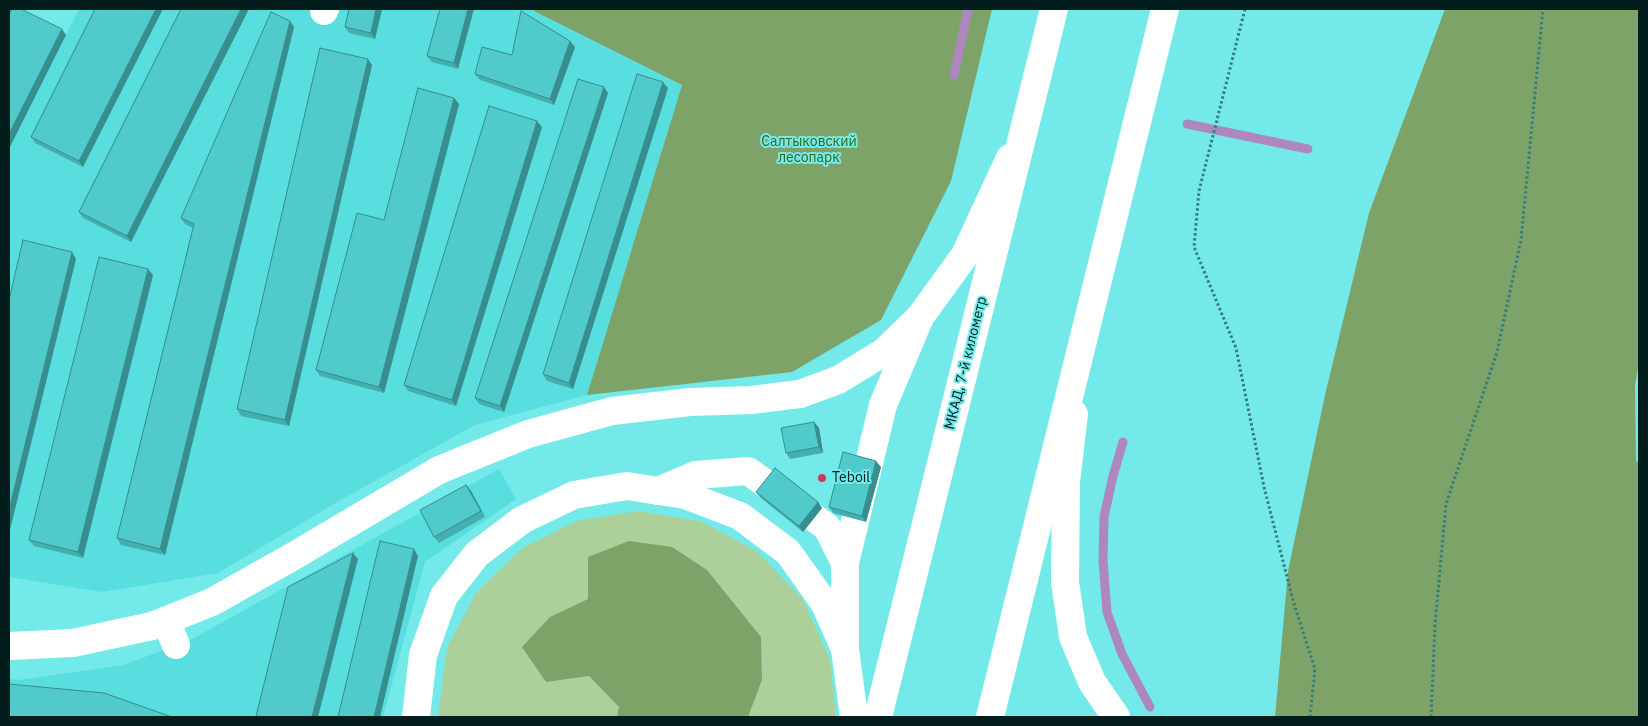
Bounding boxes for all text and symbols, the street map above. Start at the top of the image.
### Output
park label: Салтыковский лесопарк [761,134,857,166]
street label: МКАД, 7-й километр [941,295,991,431]
place label: Teboil [832,470,870,486]
marker: Teboil [816,472,828,484]

